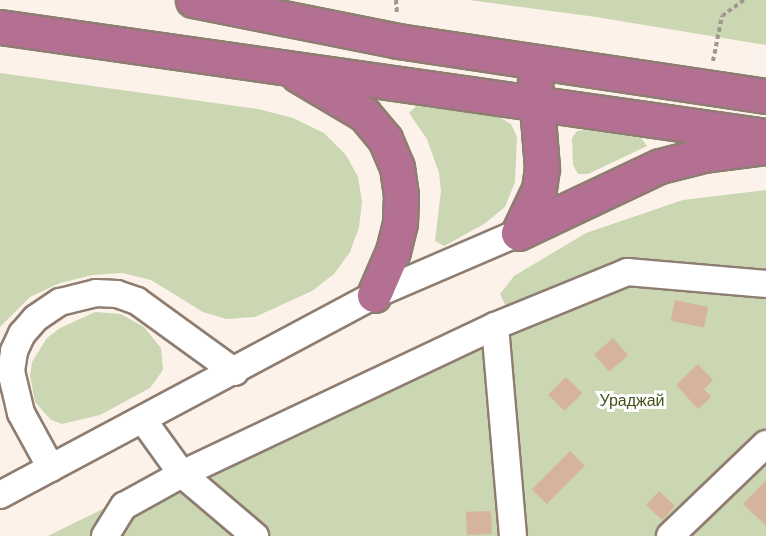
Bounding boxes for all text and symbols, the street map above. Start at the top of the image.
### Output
park label: Ураджай [599,391,665,411]

